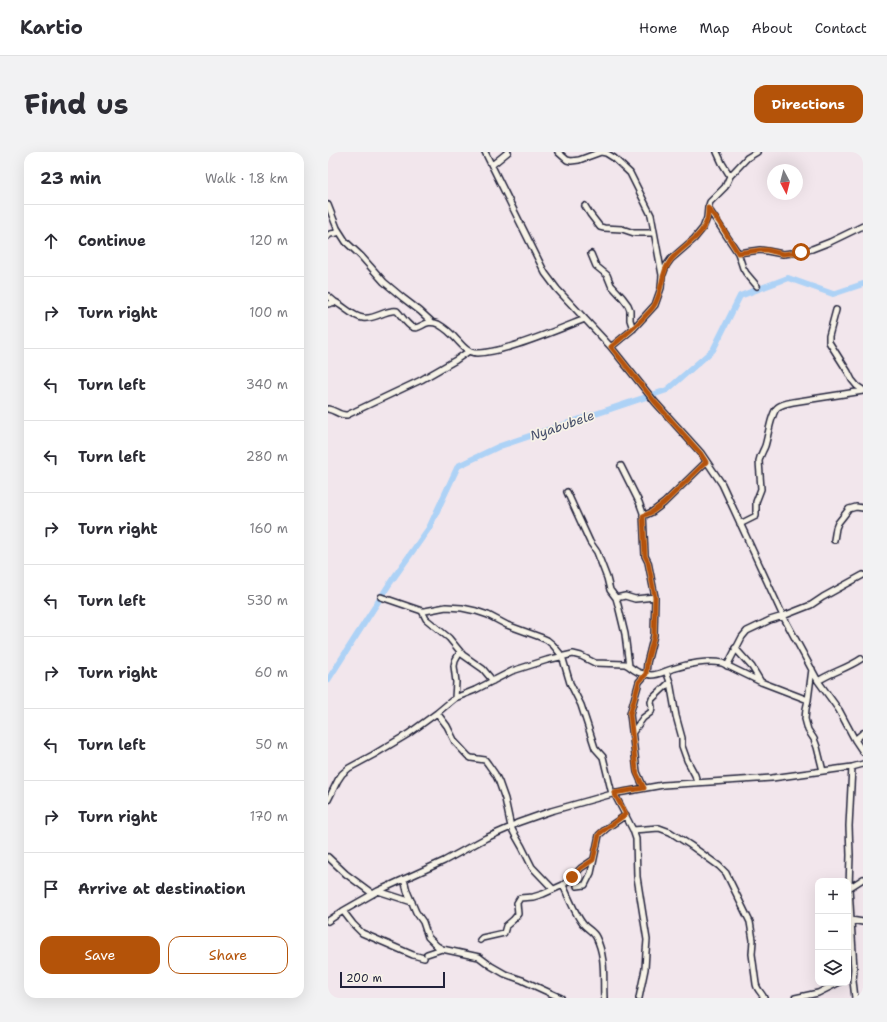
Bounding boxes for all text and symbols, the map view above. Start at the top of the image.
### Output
text: Kartio [20,15,83,40]
text: Home [639,19,678,37]
text: Map [700,19,730,37]
text: About [752,19,793,37]
text: Contact [815,19,867,37]
text: Find us [24,85,129,123]
button: Directions [754,85,863,123]
north arrow [767,164,803,200]
text: 23 min [40,167,101,189]
text: Walk · 1.8 km [205,170,288,187]
icon: ahead [40,230,62,252]
text: Continue [78,231,146,251]
text: 120 m [250,232,288,249]
route start [792,243,810,261]
icon: right [40,302,62,324]
text: Turn right [78,303,158,323]
text: 100 m [249,304,288,321]
icon: left [40,374,62,396]
text: Turn left [78,375,146,395]
text: 340 m [246,376,288,393]
water label: Nyabubele [528,407,597,444]
icon: left [40,446,62,468]
text: Turn left [78,447,146,467]
text: 280 m [246,448,288,465]
icon: right [40,518,62,540]
text: Turn right [78,519,158,539]
text: 160 m [250,520,288,537]
icon: left [40,590,62,612]
text: Turn left [78,591,146,611]
text: 530 m [247,592,288,609]
icon: right [40,662,62,684]
text: Turn right [78,663,158,683]
text: 60 m [255,664,288,681]
icon: left [40,734,62,756]
text: Turn left [78,735,146,755]
text: 50 m [255,736,288,753]
icon: right [40,806,62,828]
text: Turn right [78,807,158,827]
text: 170 m [250,808,288,825]
route end [563,868,581,886]
icon: arrive [40,878,62,900]
map controls [815,878,851,986]
button: + [815,878,851,914]
text: Arrive at destination [78,879,246,899]
button: − [815,914,851,950]
button: Save [40,936,160,974]
button: Share [168,936,288,974]
button: layers [815,950,851,986]
scale bar [340,970,445,989]
text: 200 m [346,971,382,986]

